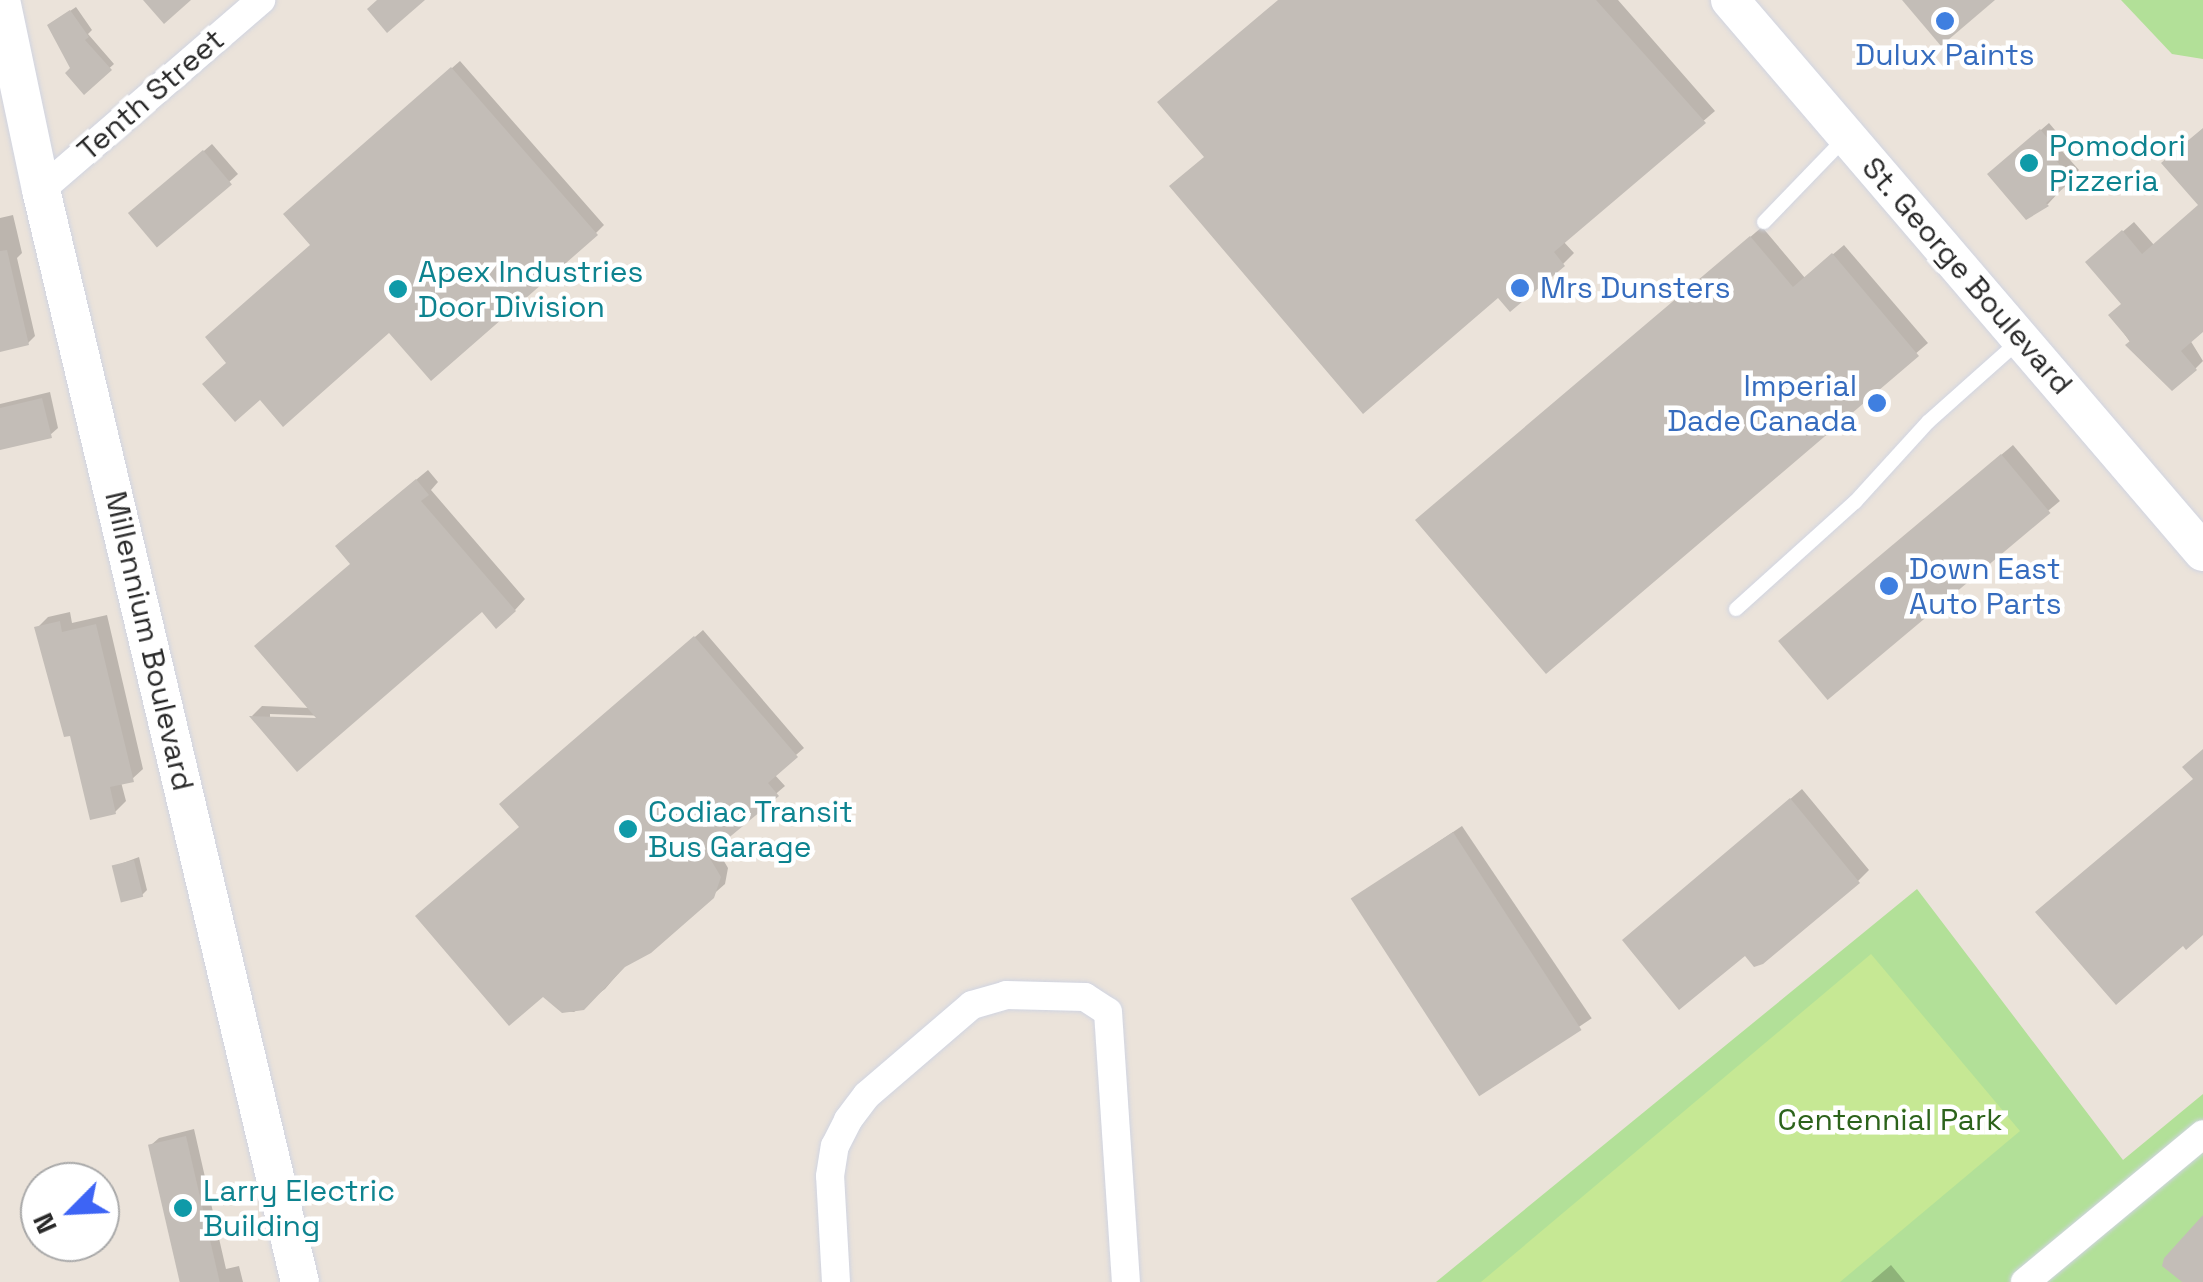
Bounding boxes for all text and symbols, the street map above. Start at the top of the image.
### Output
marker: Dulux Paints [1934,10,1956,32]
street label: Tenth Street [71,22,231,168]
place label: Dulux Paints [1855,37,2035,73]
place label: Pomodori Pizzeria [2049,128,2186,198]
street label: St. George Boulevard [1854,150,2080,402]
marker: Pomodori Pizzeria [2018,152,2040,174]
place label: Apex Industries Door Division [418,254,643,324]
place label: Mrs Dunsters [1540,270,1730,306]
marker: Mrs Dunsters [1509,277,1531,299]
marker: Apex Industries Door Division [387,278,409,300]
place label: Imperial Dade Canada [1667,368,1857,438]
marker: Imperial Dade Canada [1866,392,1888,414]
street label: Millennium Boulevard [97,488,201,794]
place label: Down East Auto Parts [1909,551,2062,622]
marker: Down East Auto Parts [1878,575,1900,597]
place label: Codiac Transit Bus Garage [648,794,854,864]
marker: Codiac Transit Bus Garage [617,818,639,840]
park label: Centennial Park [1778,1102,2002,1138]
north arrow [20,1162,120,1262]
place label: Larry Electric Building [203,1173,395,1244]
marker: Larry Electric Building [172,1197,194,1219]
text: N [24,1208,65,1239]

